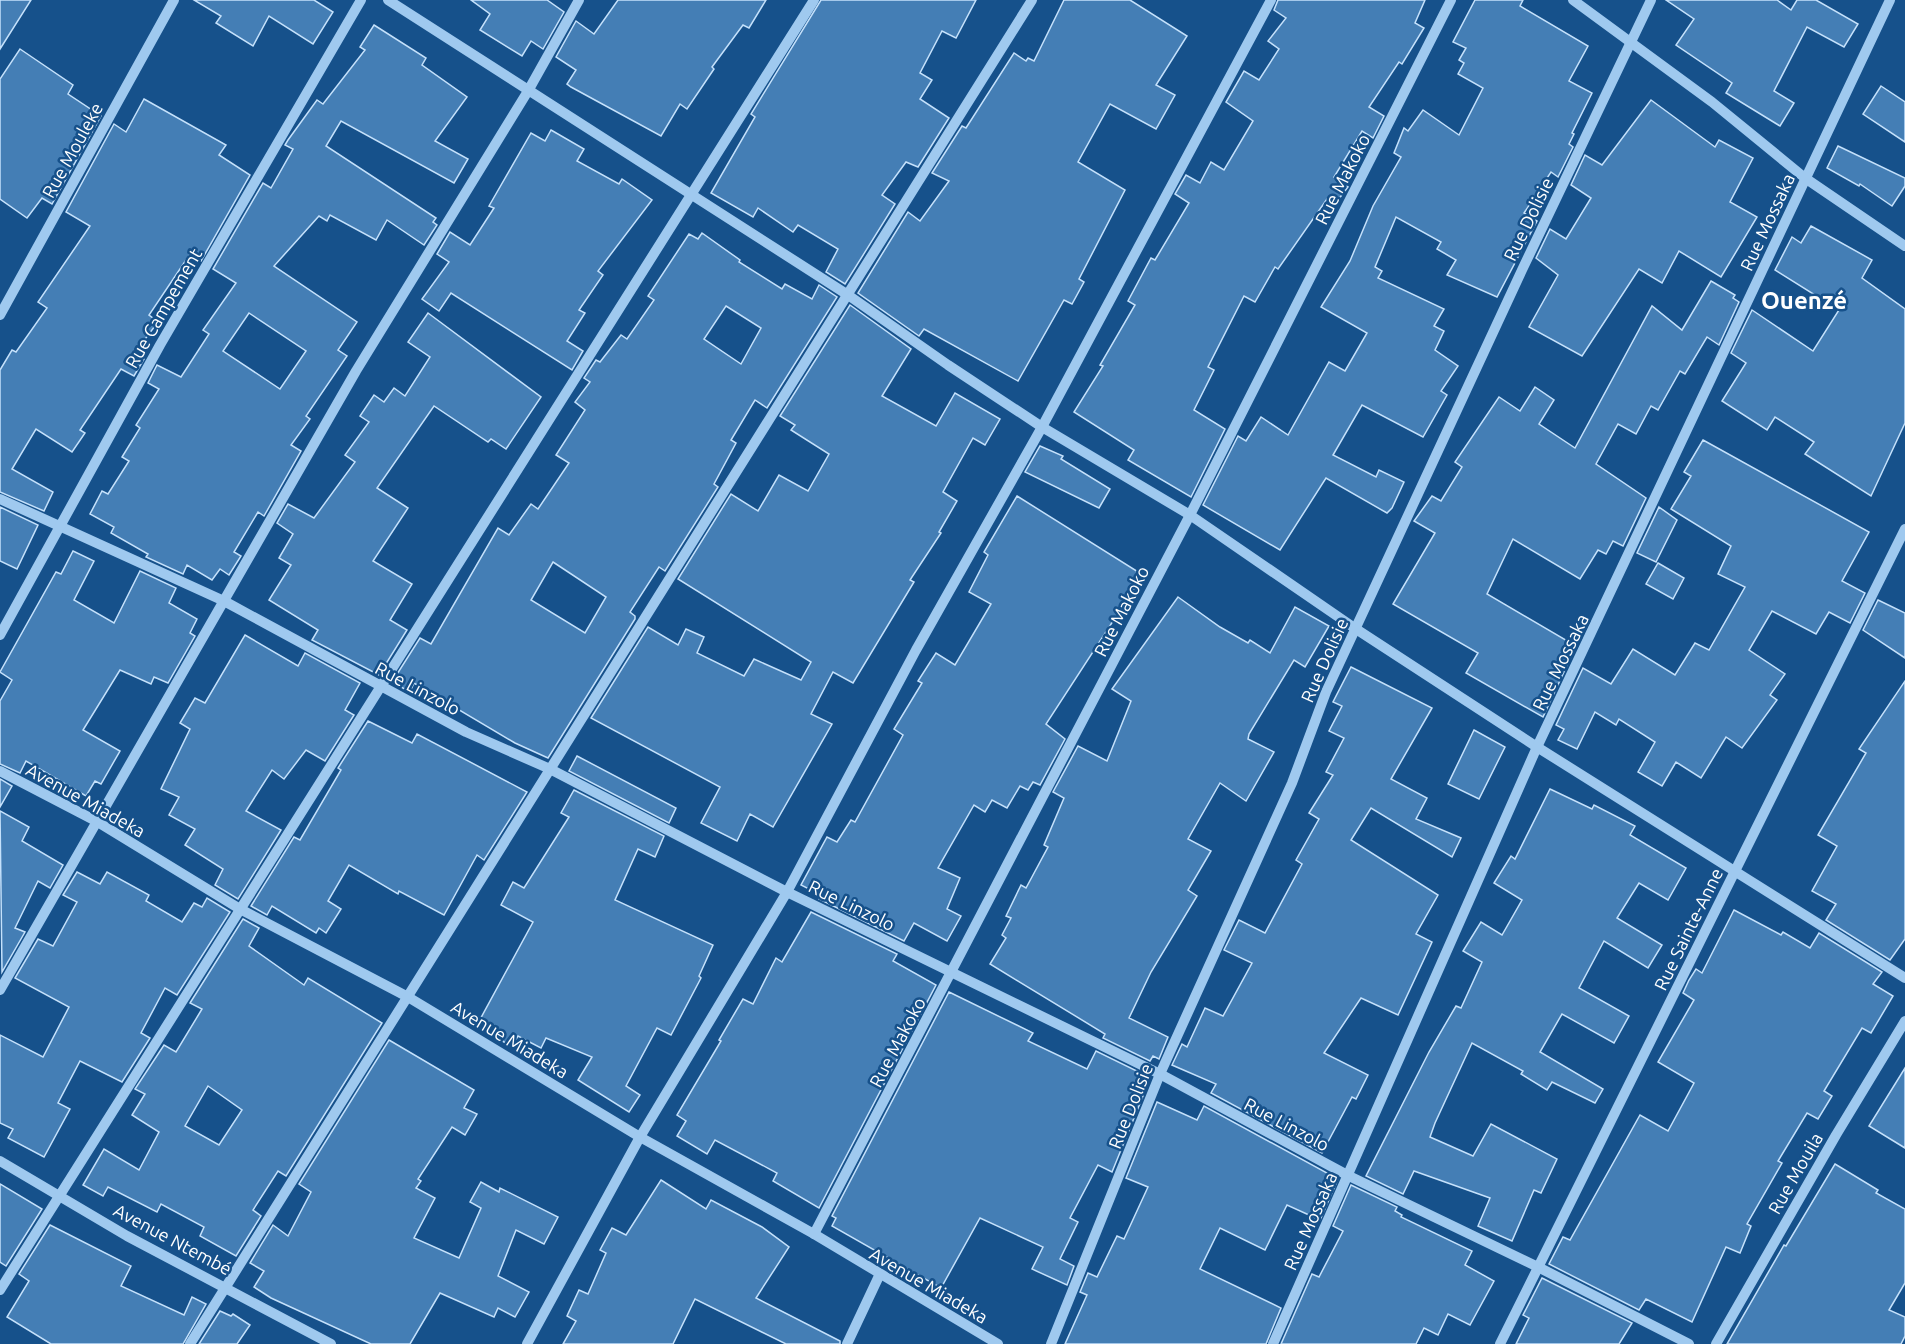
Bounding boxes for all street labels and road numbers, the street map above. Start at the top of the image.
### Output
street label: Rue Mouleke [38,99,106,201]
street label: Rue Makoko [1311,130,1373,228]
street label: Rue Mossaka [1736,170,1798,274]
street label: Rue Dolisie [1499,174,1557,264]
street label: Rue Campement [121,245,205,371]
street label: Rue Makoko [1090,562,1152,660]
street label: Rue Mossaka [1528,610,1592,714]
street label: Rue Dolisie [1297,615,1351,705]
street label: Rue Linzolo [372,657,464,719]
street label: Avenue Miadeka [23,759,149,841]
street label: Rue Sainte-Anne [1650,865,1726,993]
street label: Rue Linzolo [806,876,898,934]
street label: Rue Makoko [865,994,929,1090]
street label: Avenue Miadeka [448,996,572,1082]
street label: Rue Dolisie [1104,1061,1156,1151]
street label: Rue Linzolo [1241,1093,1333,1155]
street label: Rue Mouila [1764,1129,1826,1217]
street label: Rue Mossaka [1280,1169,1340,1273]
street label: Avenue Ntembé [111,1200,235,1278]
street label: Avenue Miadeka [866,1243,992,1327]

